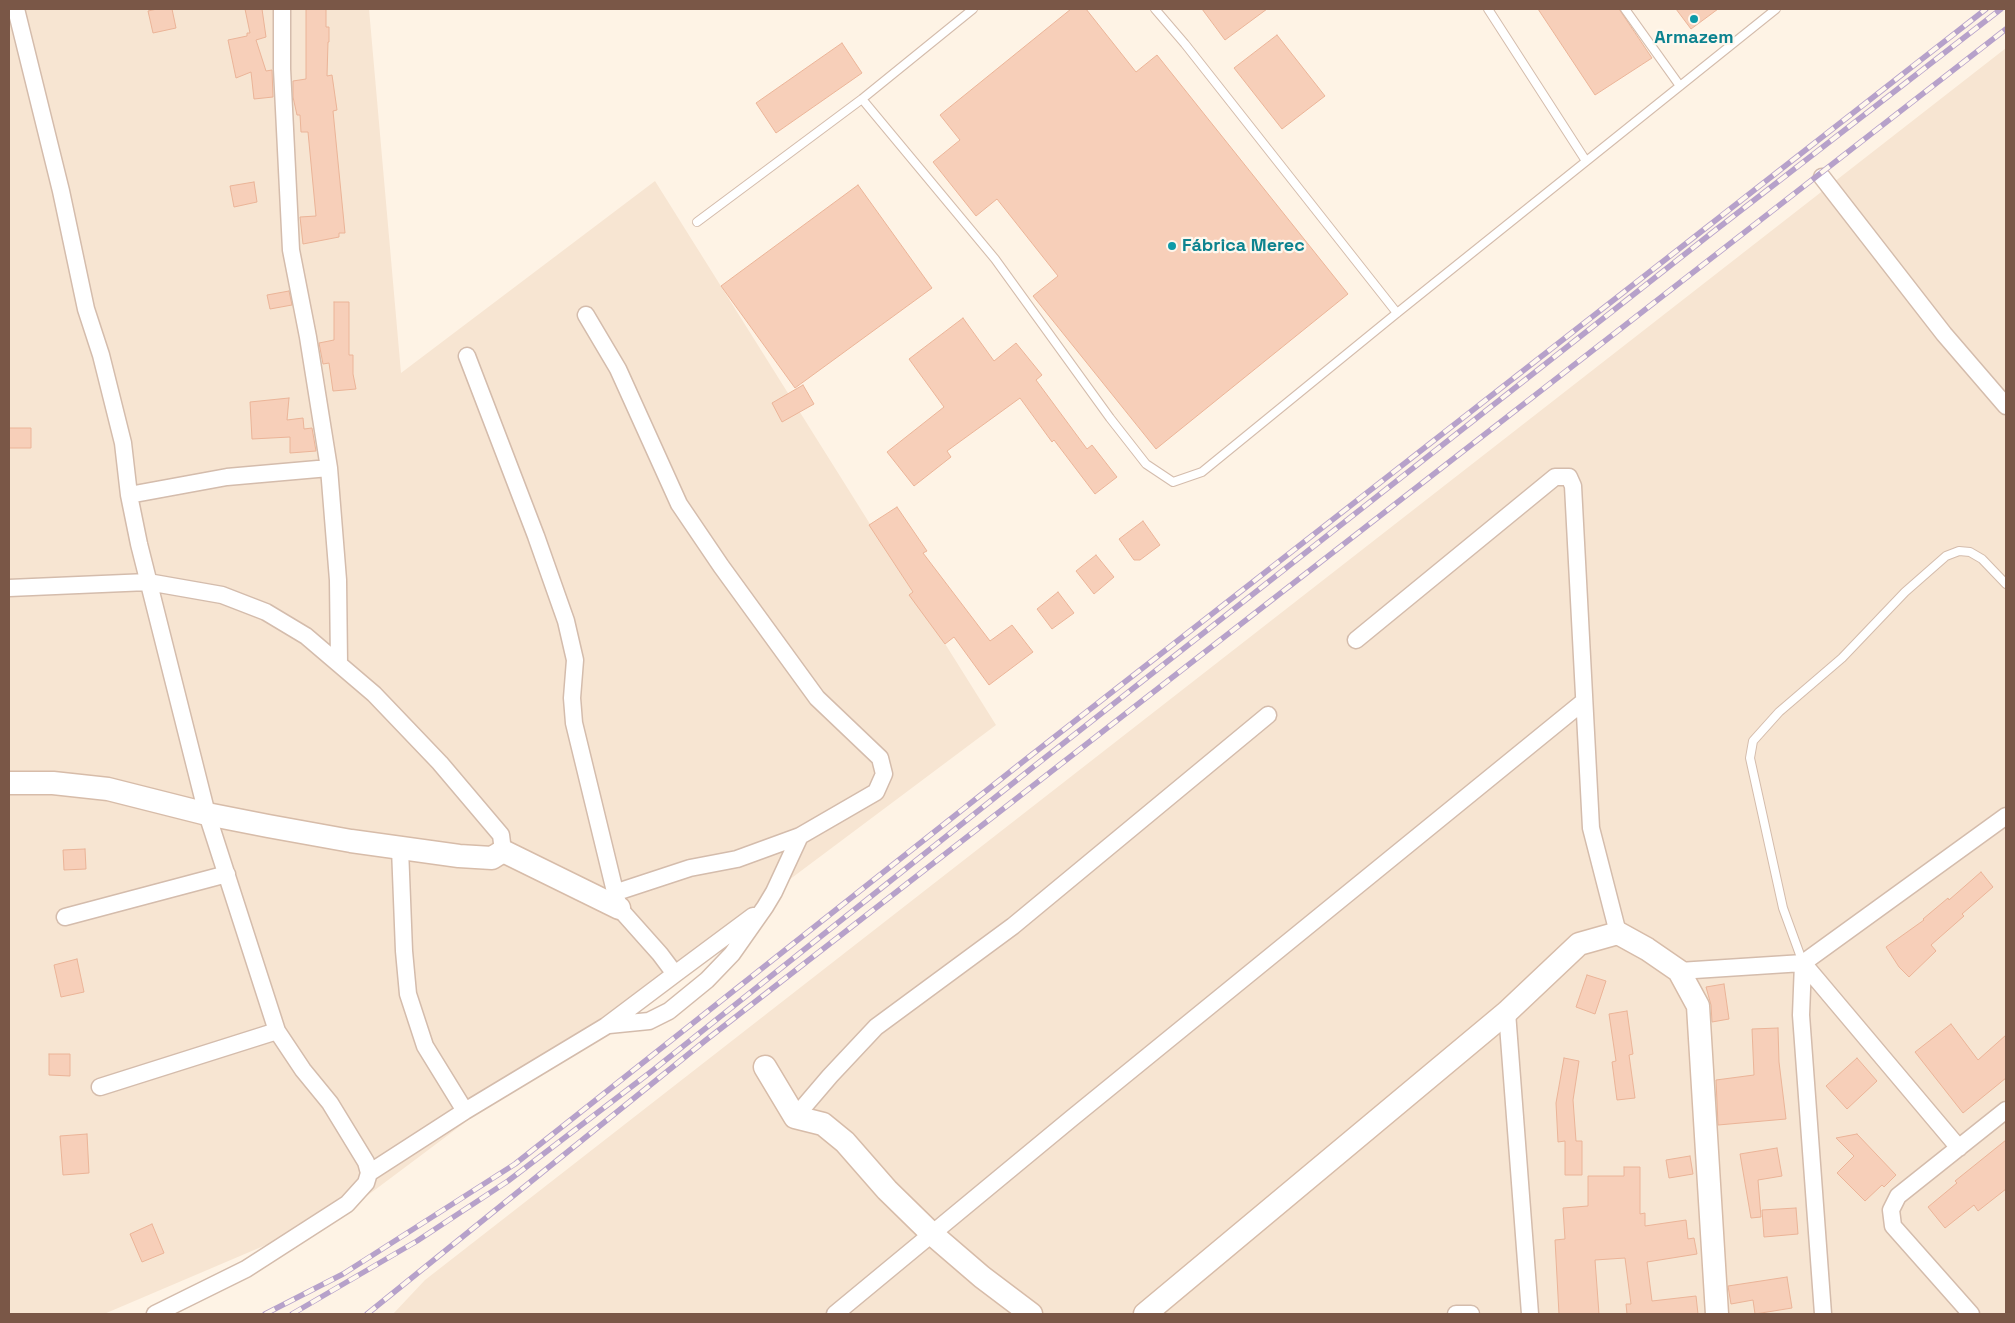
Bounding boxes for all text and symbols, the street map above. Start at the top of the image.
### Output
marker: Armazem [1688,13,1700,25]
place label: Armazem [1654,27,1734,49]
place label: Fábrica Merec [1182,235,1305,257]
marker: Fábrica Merec [1166,240,1178,252]

